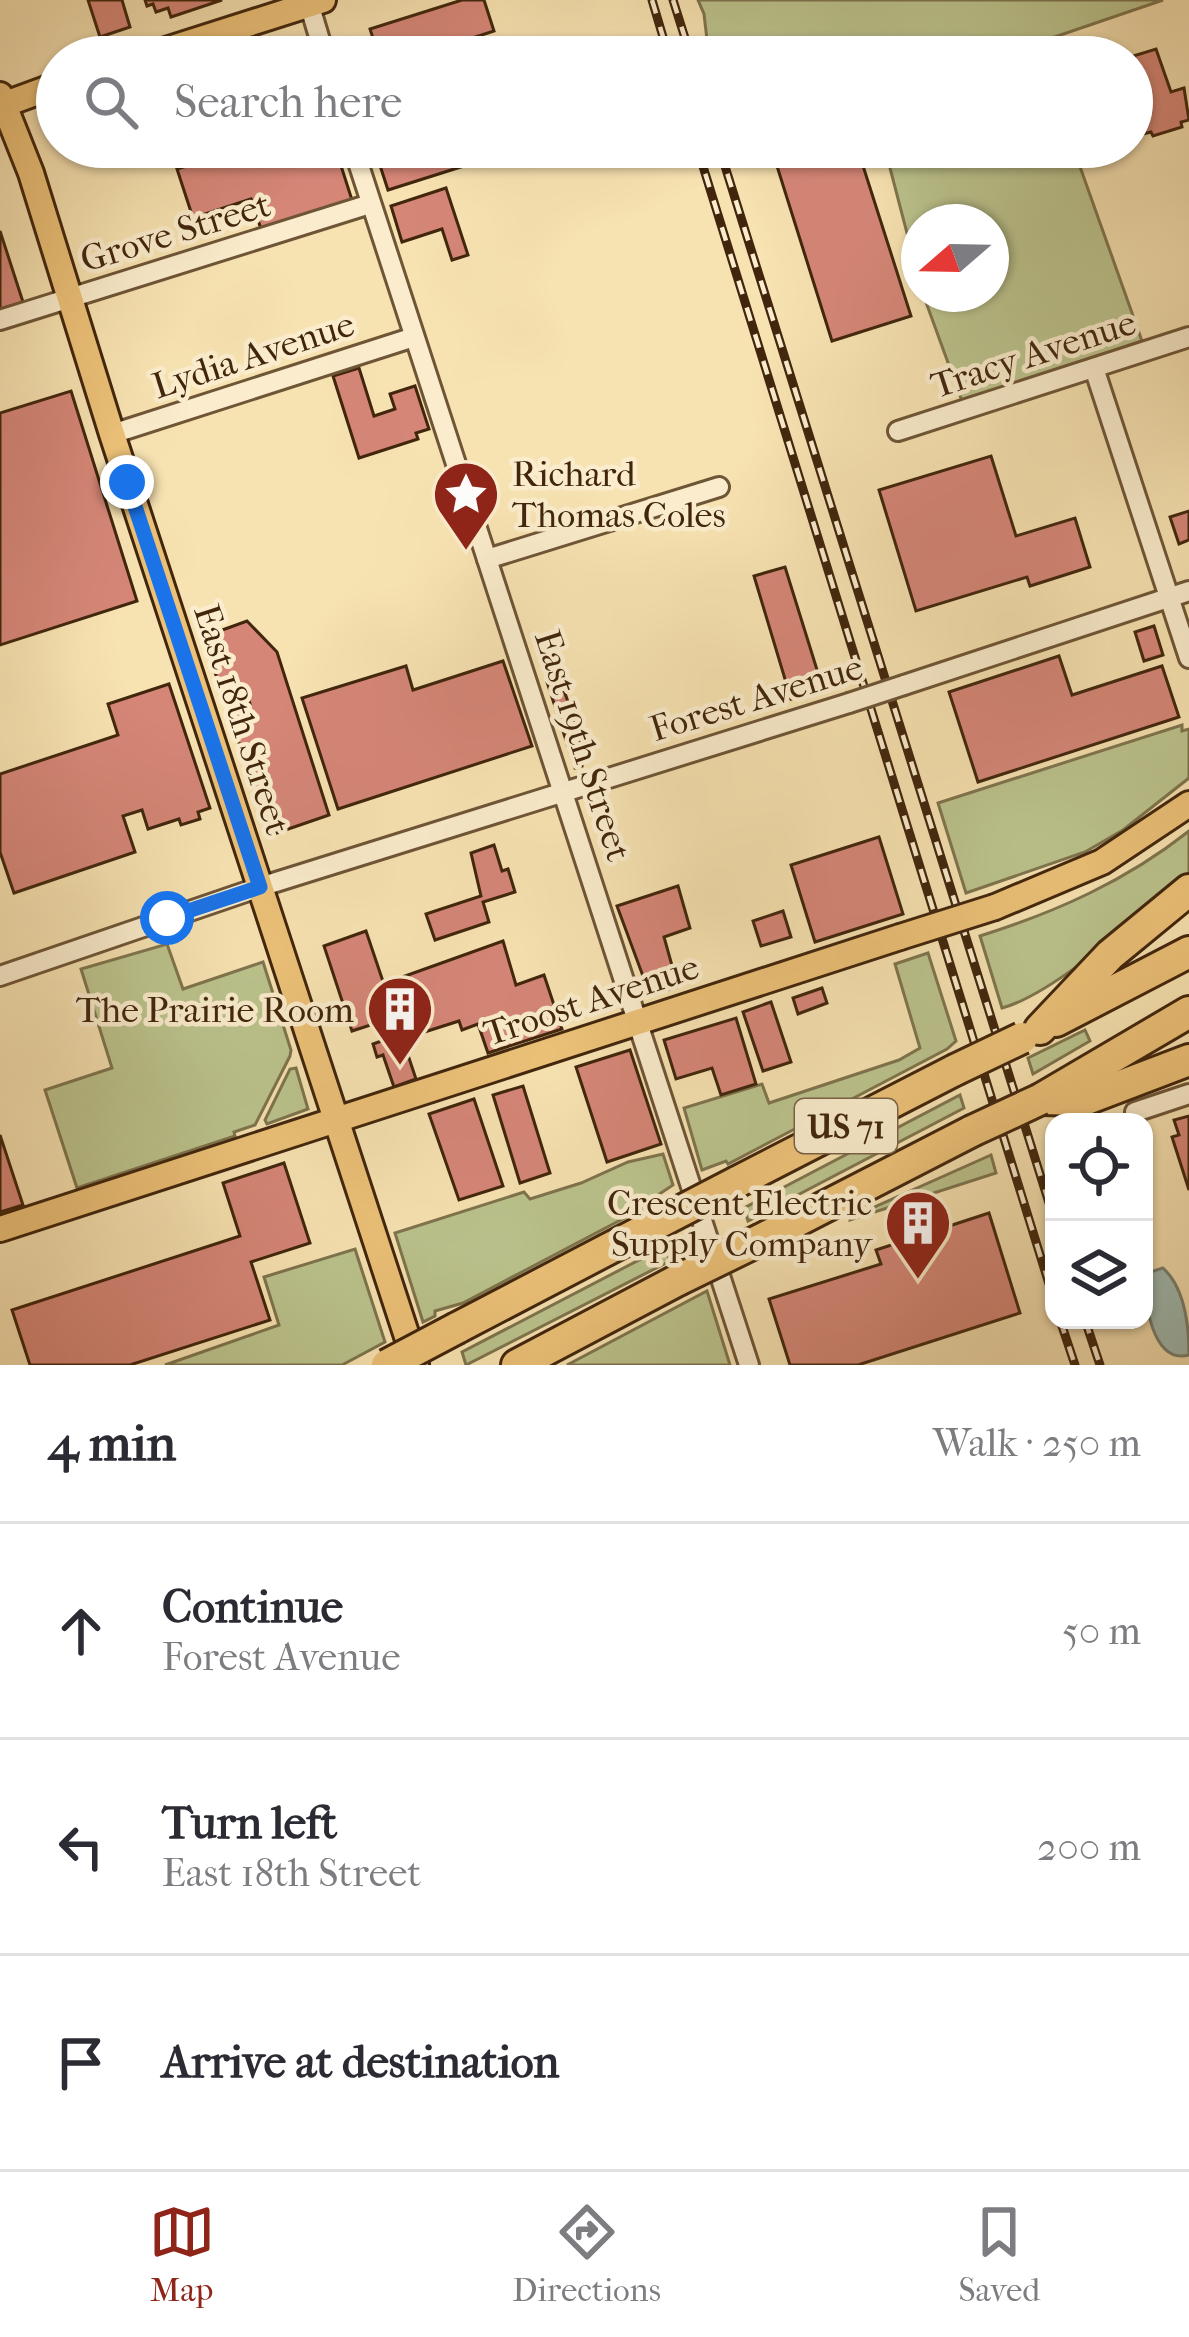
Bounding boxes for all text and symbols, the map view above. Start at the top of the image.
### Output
search box [36,36,1153,168]
icon: search [78,69,144,135]
text: Search here [174,76,402,129]
street label: Grove Street [75,183,275,281]
north arrow [901,204,1009,312]
street label: Tracy Avenue [926,301,1141,407]
street label: Lydia Avenue [147,303,359,407]
place label: Richard Thomas Coles [512,453,726,536]
route end [100,455,154,509]
place icon: Richard Thomas Coles [431,459,501,553]
street label: East 18th Street [185,599,299,840]
street label: East 19th Street [526,625,640,866]
street label: Forest Avenue [645,646,868,750]
route start [140,891,194,945]
street label: Troost Avenue [479,945,704,1054]
building icon: The Prairie Room [365,974,435,1068]
place label: The Prairie Room [76,989,354,1031]
road number: US 71 [795,1099,897,1153]
map controls [1045,1113,1153,1329]
button: locate [1045,1113,1153,1221]
place label: Crescent Electric Supply Company [607,1182,874,1265]
building icon: Crescent Electric Supply Company [883,1188,953,1282]
button: layers [1045,1221,1153,1329]
text: 4 min [48,1413,176,1473]
text: Walk · 250 m [933,1420,1141,1466]
text: Continue [162,1581,343,1634]
icon: ahead [48,1598,114,1664]
text: 50 m [1062,1608,1141,1654]
text: Forest Avenue [162,1634,400,1680]
text: Turn left [162,1797,337,1850]
icon: left [48,1814,114,1880]
text: 200 m [1037,1824,1141,1870]
text: East 18th Street [162,1850,421,1896]
icon: arrive [48,2030,114,2096]
text: Arrive at destination [162,2036,559,2089]
tab: Map [149,2199,215,2310]
tab: Directions [512,2199,661,2310]
tab: Saved [958,2199,1040,2310]

